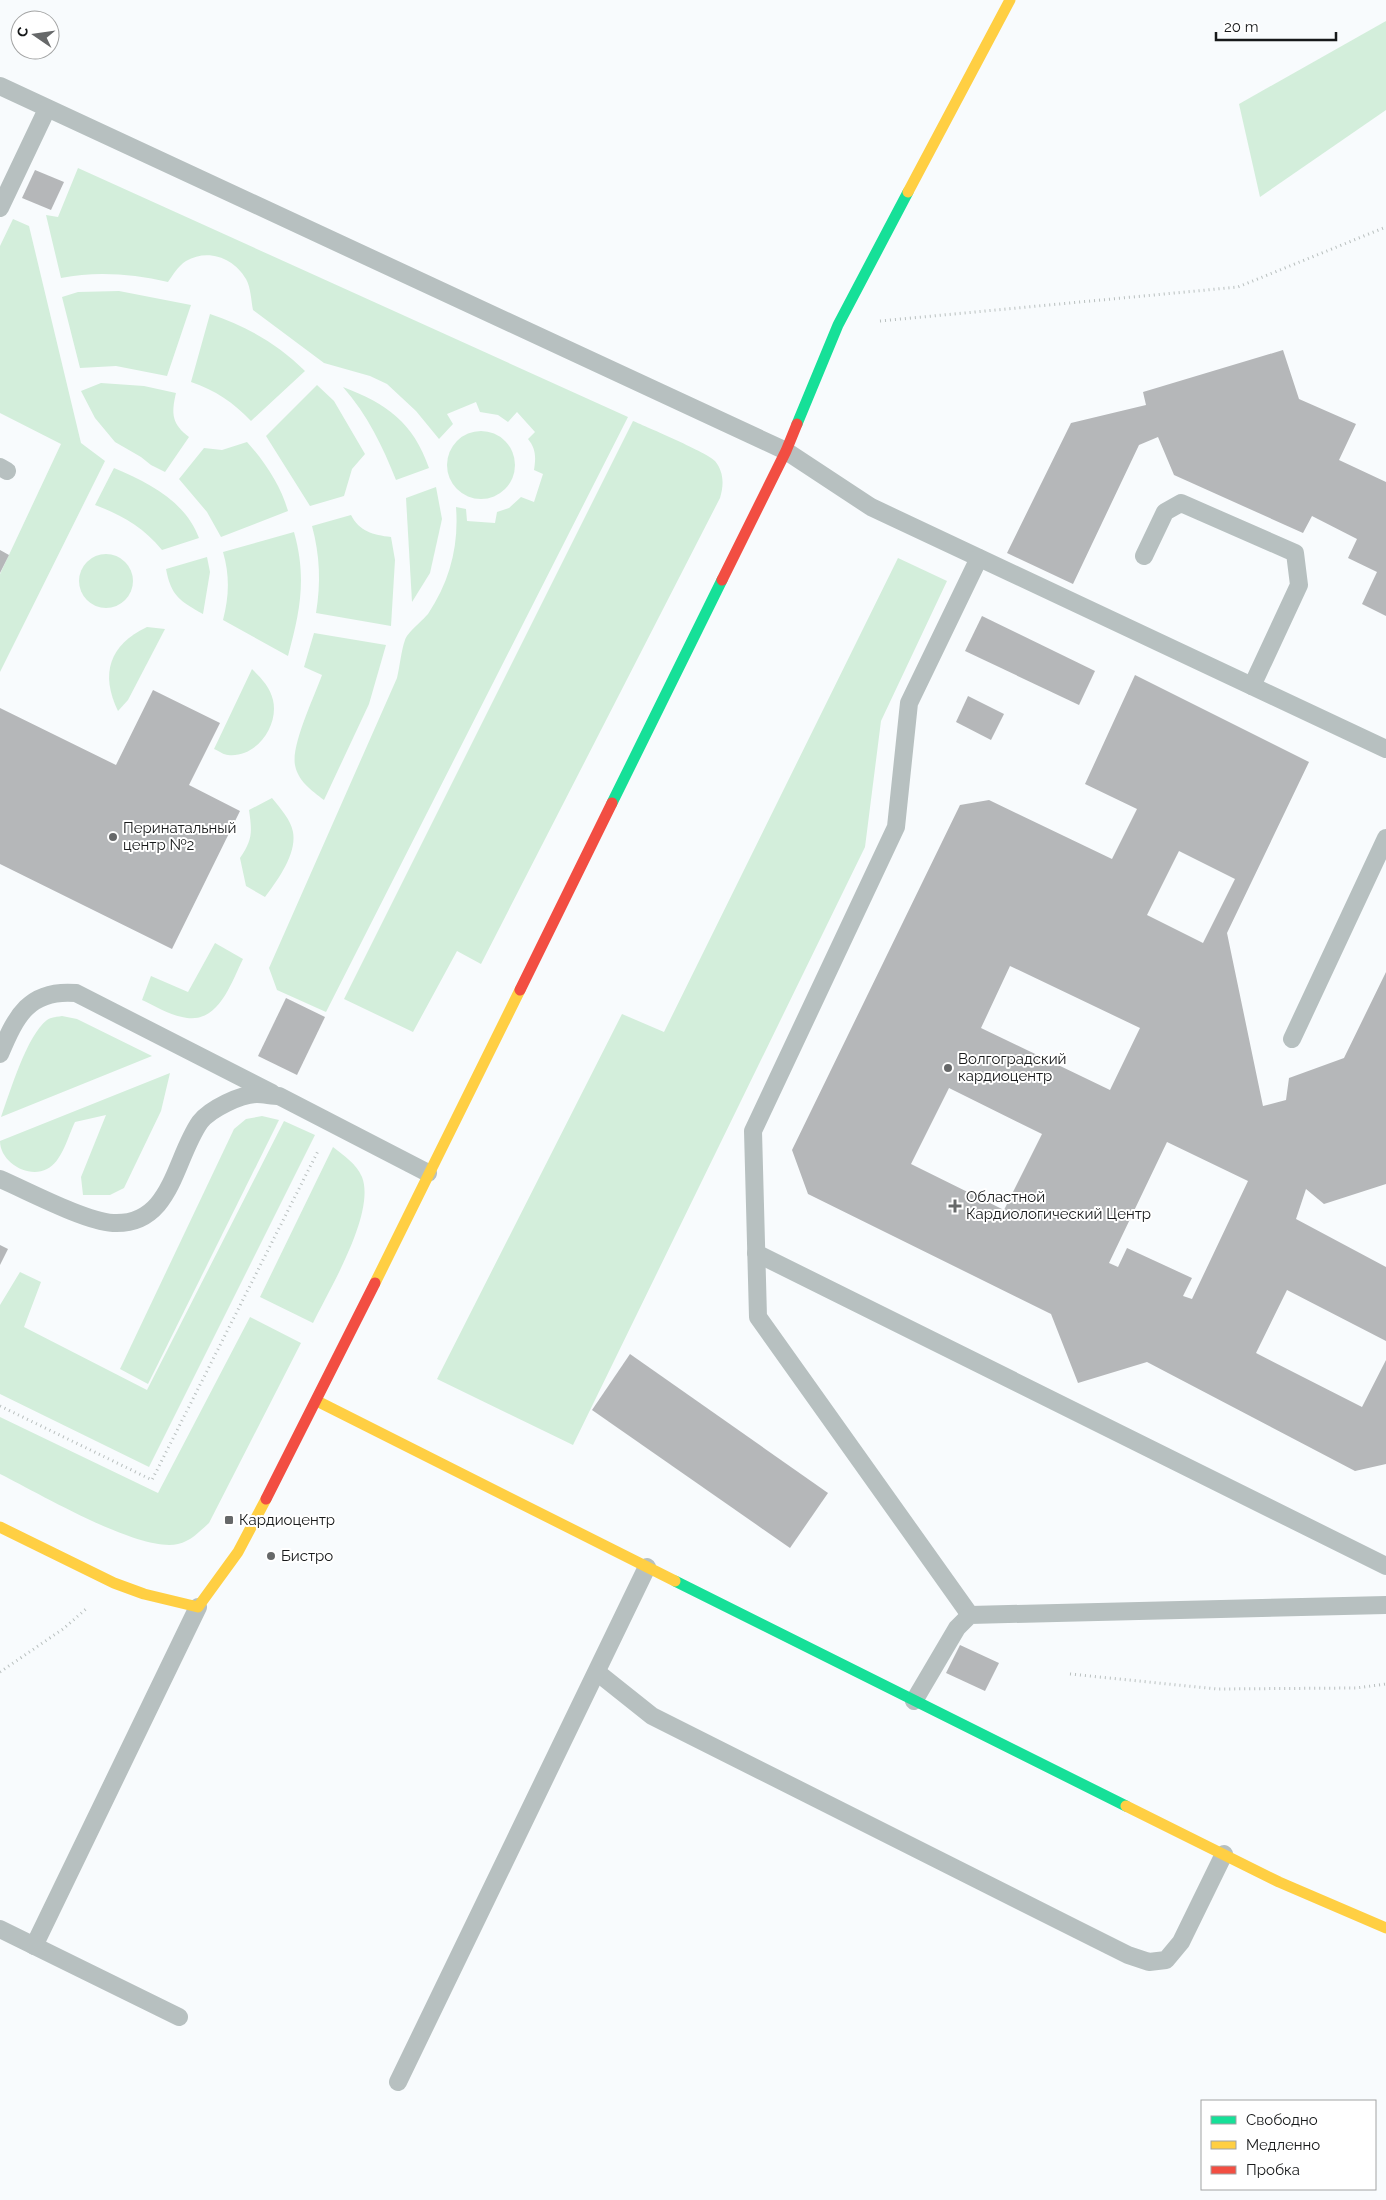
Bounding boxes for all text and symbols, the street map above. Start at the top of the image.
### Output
north arrow [10,10,60,60]
scale bar [1216,10,1336,42]
text: 20 m [1224,18,1259,36]
text: С [13,25,31,39]
place label: Перинатальный центр №2 [123,819,236,854]
marker: Перинатальный центр №2 [107,831,119,843]
place label: Волгоградский кардиоцентр [958,1050,1067,1085]
marker: Волгоградский кардиоцентр [942,1062,954,1074]
place label: Областной Кардиологический Центр [966,1188,1151,1223]
marker: Областной Кардиологический Центр [948,1199,962,1213]
place label: Кардиоцентр [239,1511,335,1529]
marker: Кардиоцентр [223,1514,235,1526]
place label: Бистро [281,1547,333,1565]
marker: Бистро [265,1550,277,1562]
legend [1201,2100,1376,2190]
text: Свободно [1246,2111,1318,2129]
text: Медленно [1246,2136,1320,2154]
text: Пробка [1246,2161,1300,2179]

